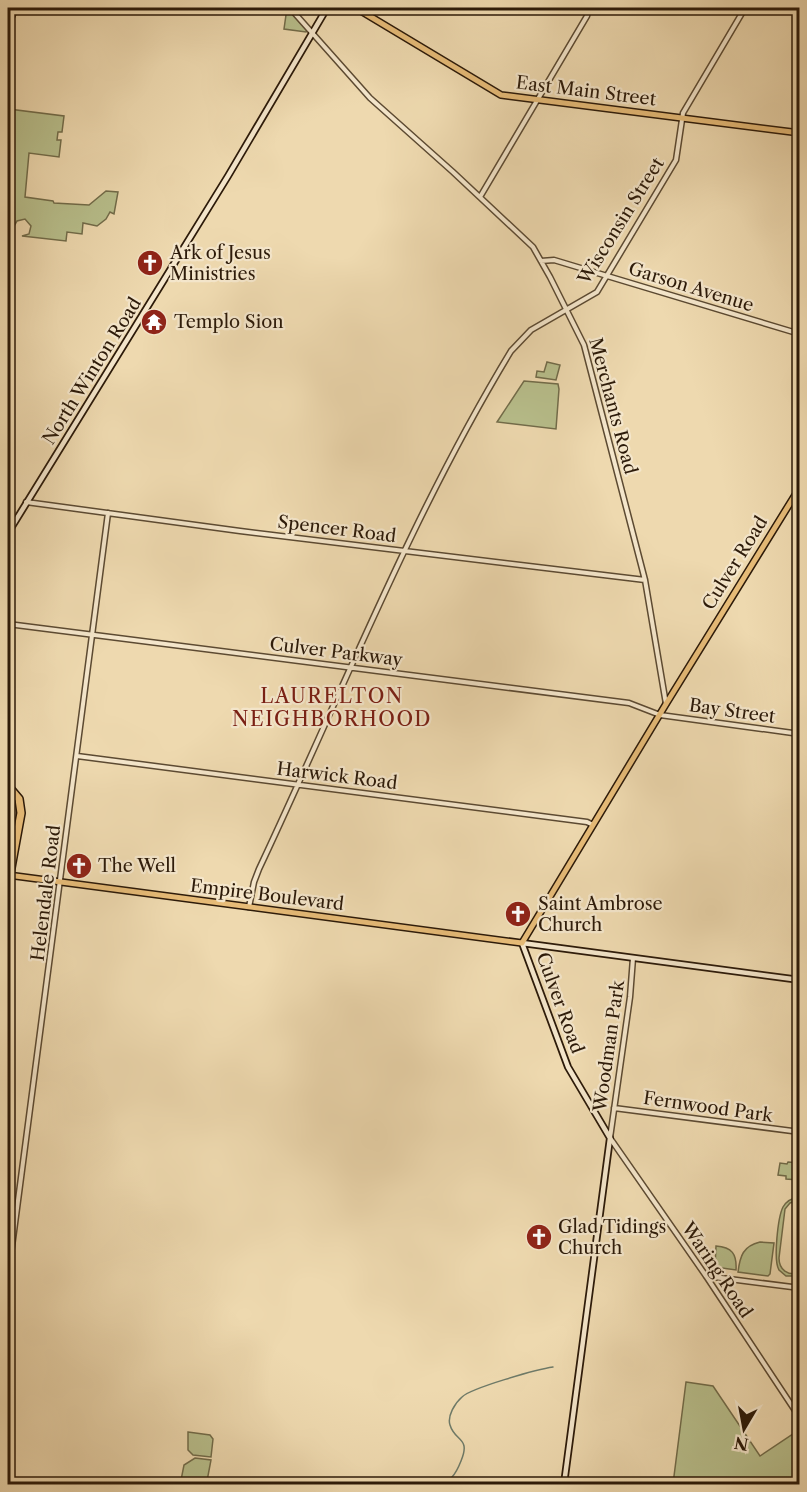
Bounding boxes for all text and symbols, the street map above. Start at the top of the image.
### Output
street label: East Main Street [515,71,658,111]
street label: Wisconsin Street [573,153,669,289]
place label: Ark of Jesus Ministries [169,242,271,285]
church icon: Ark of Jesus Ministries [135,248,165,278]
street label: Garson Avenue [626,258,756,316]
street label: North Winton Road [38,293,146,449]
temple icon: Templo Sion [139,307,169,337]
place label: Templo Sion [174,311,283,333]
street label: Merchants Road [584,335,642,477]
street label: Spencer Road [276,511,398,547]
street label: Culver Road [698,512,772,614]
street label: Culver Parkway [268,633,405,671]
district label: LAURELTON NEIGHBORHOOD [232,684,432,731]
street label: Bay Street [687,694,777,728]
street label: Harwick Road [275,758,399,794]
street label: Helendale Road [27,824,65,962]
church icon: The Well [64,851,94,881]
place label: The Well [98,855,176,877]
street label: Empire Boulevard [189,875,345,915]
place label: Saint Ambrose Church [538,893,663,936]
church icon: Saint Ambrose Church [503,899,533,929]
street label: Culver Road [532,949,588,1057]
street label: Woodman Park [589,977,629,1114]
street label: Fernwood Park [642,1087,776,1127]
place label: Glad Tidings Church [558,1216,666,1259]
street label: Waring Road [676,1217,757,1322]
church icon: Glad Tidings Church [524,1222,554,1252]
north arrow [714,1399,774,1459]
text: N [733,1433,750,1455]

